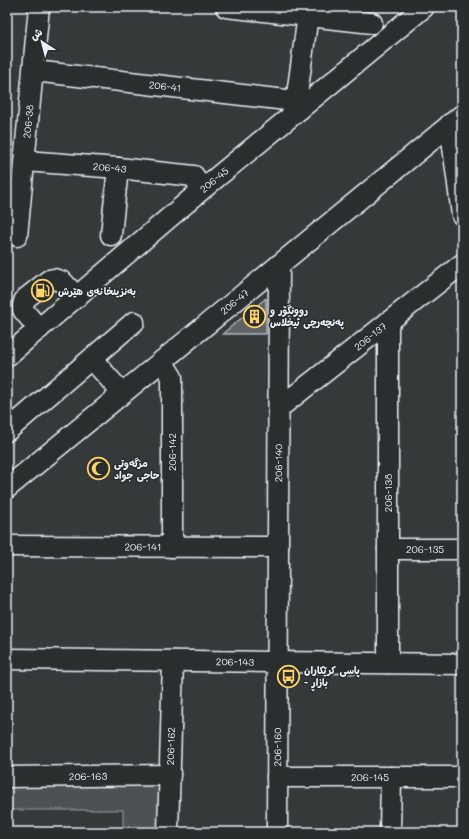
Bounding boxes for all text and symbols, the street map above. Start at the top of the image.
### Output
north arrow [22,22,62,62]
text: ش [27,24,45,43]
street label: 206-41 [148,77,182,95]
street label: 206-38 [19,104,37,139]
street label: 206-43 [92,159,127,176]
street label: 206-45 [197,163,232,196]
fuel station icon: بەنزینخانەی هێرش [30,278,56,304]
place label: بەنزینخانەی هێرش [58,284,136,298]
street label: 206-47 [217,285,252,318]
building icon: روونگۆر و په‌نچه‌رچی ئیخلاس [242,303,268,329]
place label: روونگۆر و په‌نچه‌رچی ئیخلاس [269,303,344,330]
street label: 206-137 [351,319,390,354]
street label: 206-142 [165,433,179,471]
street label: 206-140 [271,444,285,482]
mosque icon: مزگەوتی حاجی جواد [85,456,111,482]
place label: مزگەوتی حاجی جواد [114,456,160,482]
street label: 206-138 [381,474,395,512]
street label: 206-141 [125,539,161,554]
street label: 206-135 [406,542,444,556]
street label: 206-143 [216,654,254,669]
bus stop icon: پاسی کرێکاران - بازاڕ [276,663,302,689]
place label: پاسی کرێکاران - بازاڕ [304,663,360,692]
street label: 206-162 [163,727,178,765]
street label: 206-160 [270,728,284,766]
street label: 206-163 [69,769,107,783]
street label: 206-145 [351,770,389,784]

